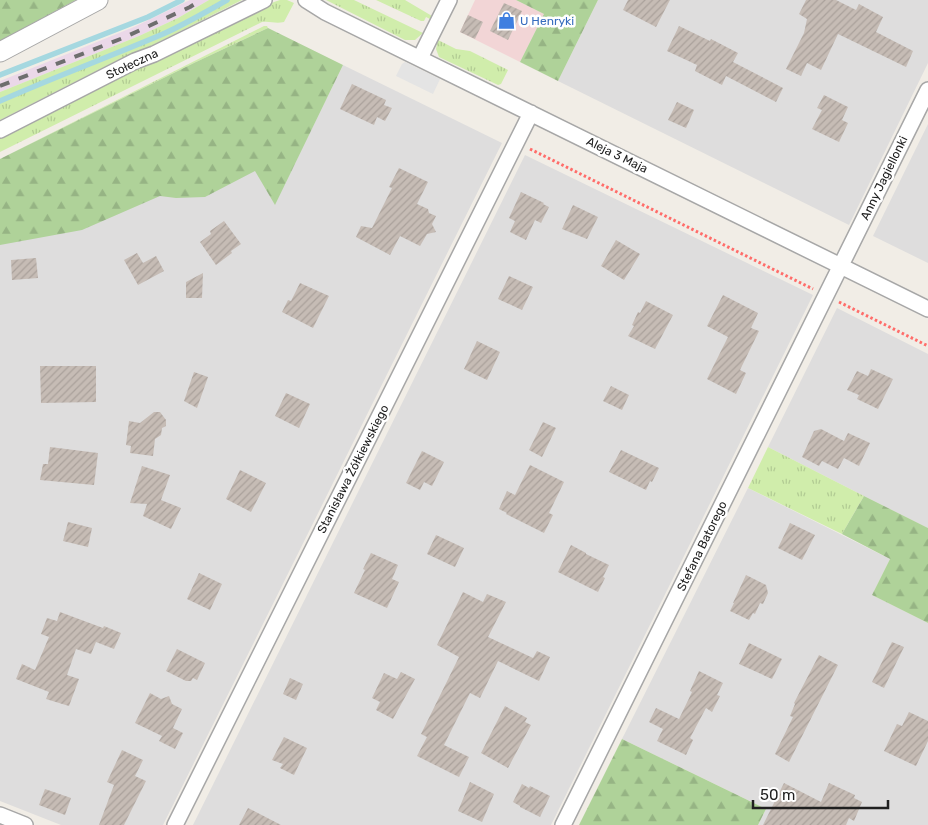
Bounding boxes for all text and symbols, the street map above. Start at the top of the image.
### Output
shop icon: U Henryki [496,11,516,31]
place label: U Henryki [520,14,574,28]
street label: Stołeczna [104,46,160,82]
street label: Aleja 3 Maja [584,134,650,176]
street label: Anny Jagiellonki [858,134,910,222]
street label: Stanisława Żółkiewskiego [314,402,392,536]
street label: Stefana Batorego [674,499,730,593]
scale bar [753,778,888,810]
text: 50 m [760,786,795,804]

